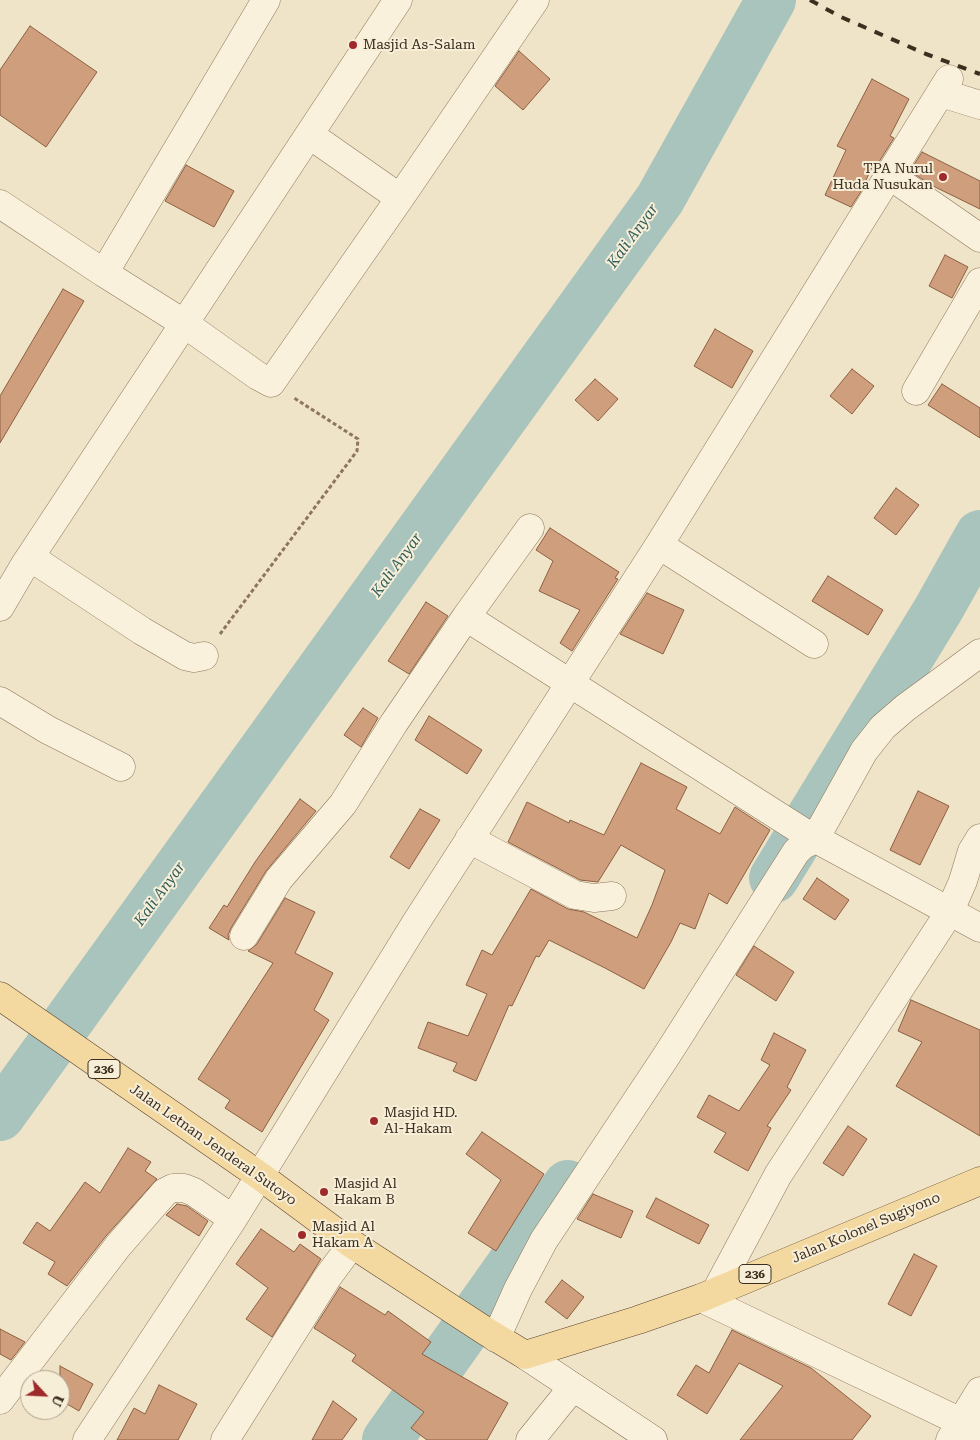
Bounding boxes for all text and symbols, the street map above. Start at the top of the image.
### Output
place label: Masjid As-Salam [363,37,475,53]
marker: Masjid As-Salam [347,39,359,51]
place label: TPA Nurul Huda Nusukan [832,161,933,193]
marker: TPA Nurul Huda Nusukan [937,171,949,183]
water label: Kali Anyar [604,201,662,271]
water label: Kali Anyar [368,530,426,600]
water label: Kali Anyar [131,859,189,929]
road number: 236 [88,1060,120,1078]
street label: Jalan Letnan Jenderal Sutoyo [126,1081,300,1209]
place label: Masjid HD. Al-Hakam [384,1105,458,1138]
marker: Masjid HD. Al-Hakam [368,1115,380,1127]
place label: Masjid Al Hakam B [334,1176,397,1208]
marker: Masjid Al Hakam B [318,1186,330,1198]
street label: Jalan Kolonel Sugiyono [789,1189,943,1267]
place label: Masjid Al Hakam A [312,1219,375,1252]
marker: Masjid Al Hakam A [296,1229,308,1241]
road number: 236 [739,1264,771,1284]
north arrow [20,1370,70,1420]
text: U [48,1393,67,1409]

